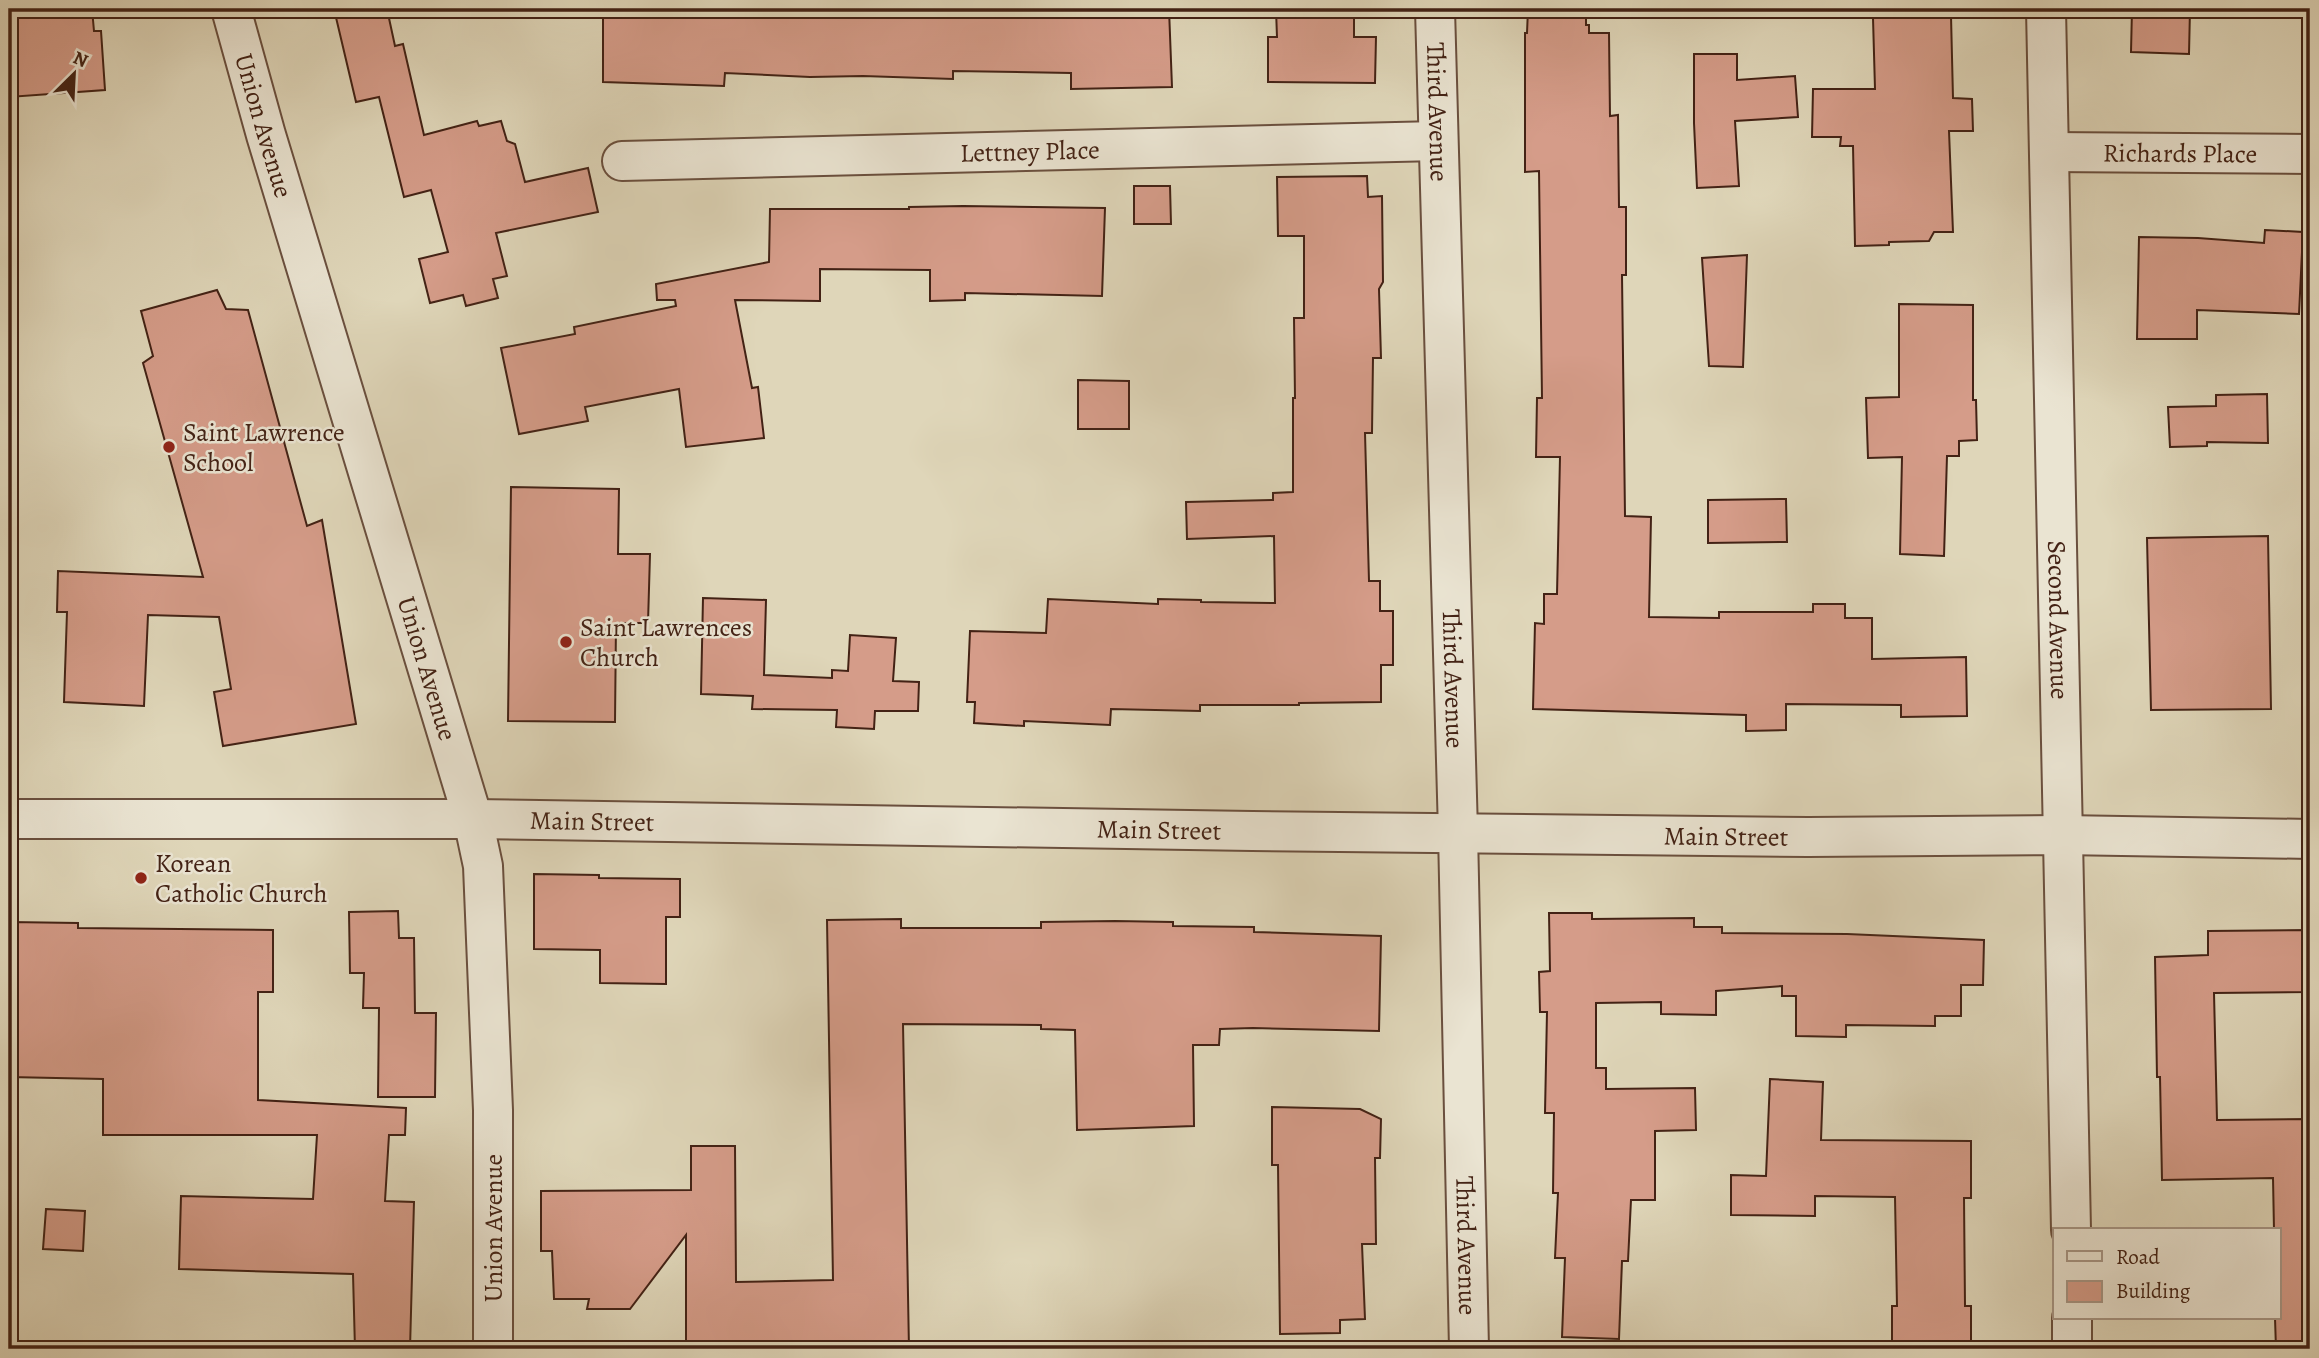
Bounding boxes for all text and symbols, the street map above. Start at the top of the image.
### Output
north arrow [38,38,108,108]
street label: Third Avenue [1418,42,1457,182]
text: N [69,45,92,74]
street label: Union Avenue [226,49,301,202]
street label: Lettney Place [960,132,1100,171]
street label: Richards Place [2103,135,2257,172]
place label: Saint Lawrence School [183,415,345,480]
marker: Saint Lawrence School [161,439,177,455]
street label: Second Avenue [2039,540,2077,700]
street label: Union Avenue [389,592,465,745]
street label: Third Avenue [1434,609,1473,749]
place label: Saint Lawrences Church [580,610,752,675]
marker: Saint Lawrences Church [558,634,574,650]
street label: Main Street [529,803,655,840]
street label: Main Street [1096,812,1222,849]
street label: Main Street [1663,818,1789,855]
place label: Korean Catholic Church [155,846,328,911]
marker: Korean Catholic Church [133,870,149,886]
street label: Union Avenue [476,1154,511,1302]
street label: Third Avenue [1447,1176,1485,1316]
legend [2053,1228,2280,1320]
text: Road [2116,1243,2160,1271]
text: Building [2116,1277,2191,1305]

